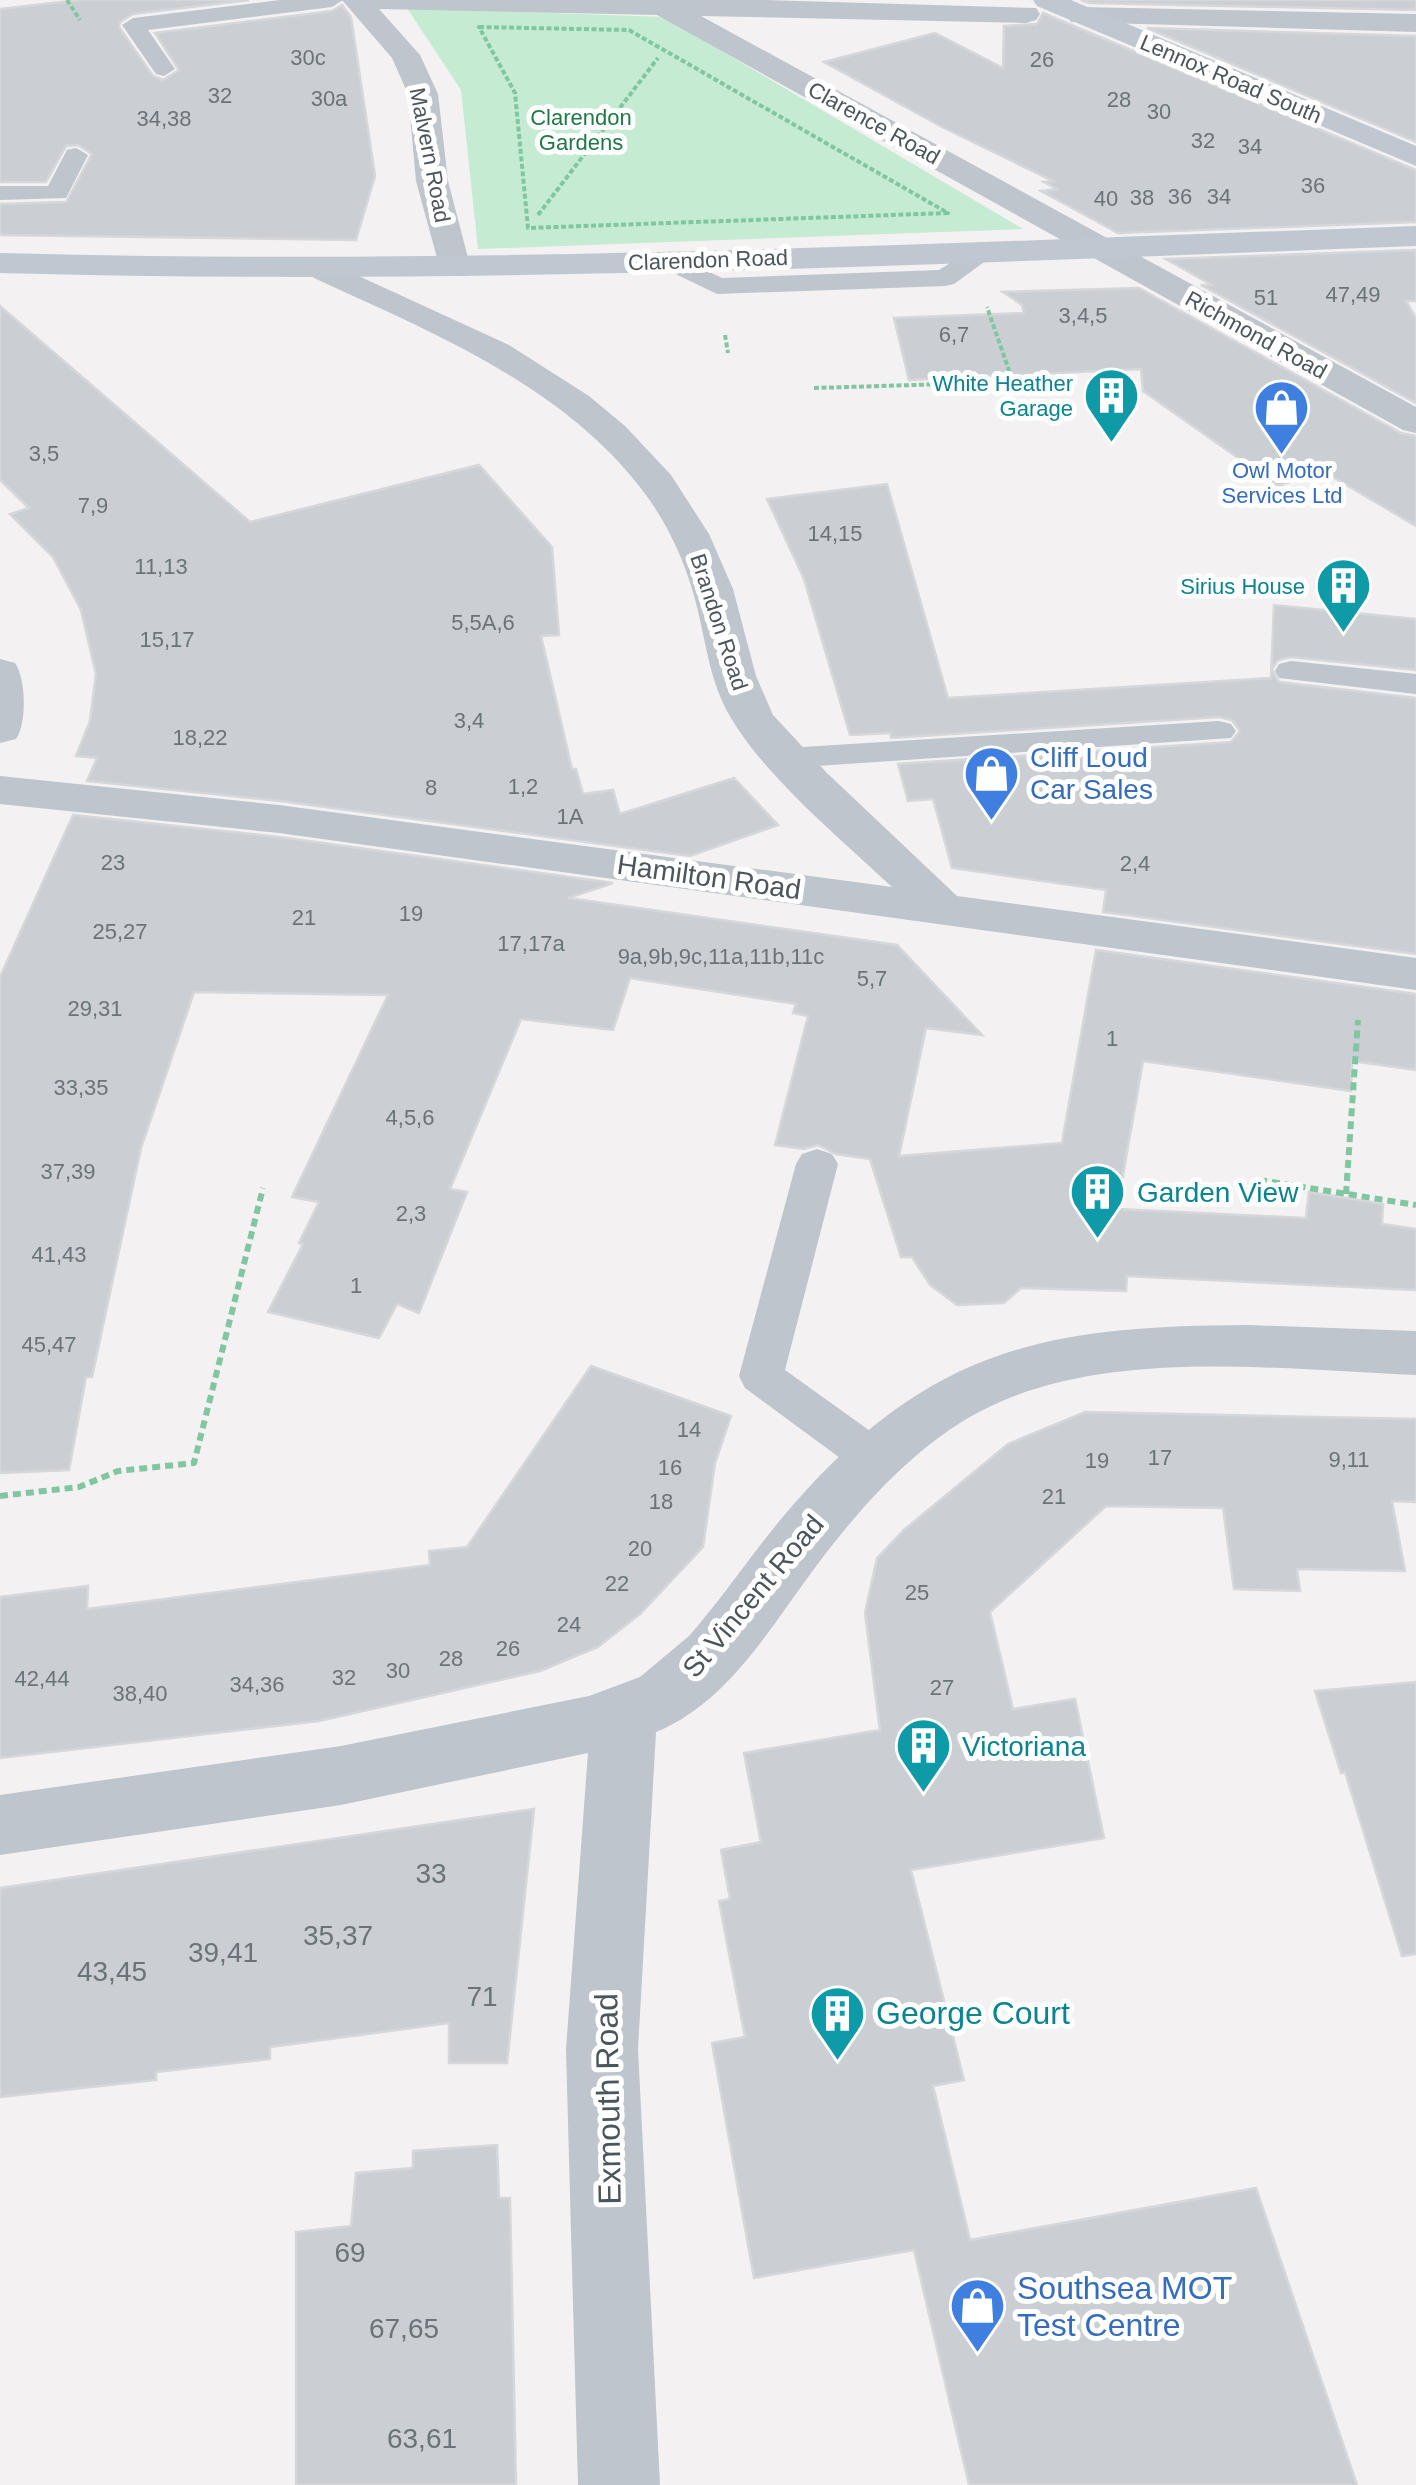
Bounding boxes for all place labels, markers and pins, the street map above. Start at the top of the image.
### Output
building icon: White Heather Garage [1082,366,1142,445]
place label: White Heather Garage [932,371,1073,421]
shop icon: Owl Motor Services Ltd [1252,377,1312,456]
place label: Owl Motor Services Ltd [1221,458,1343,508]
building icon: Sirius House [1314,556,1374,635]
place label: Sirius House [1180,574,1305,599]
place label: Cliff Loud Car Sales [1030,742,1153,805]
shop icon: Cliff Loud Car Sales [961,743,1021,822]
building icon: Garden View [1068,1162,1128,1241]
place label: Garden View [1137,1177,1299,1208]
building icon: Victoriana [893,1716,953,1795]
place label: Victoriana [962,1731,1086,1762]
building icon: George Court [807,1983,867,2062]
place label: George Court [876,1995,1070,2031]
place label: Southsea MOT Test Centre [1017,2270,1232,2343]
shop icon: Southsea MOT Test Centre [948,2276,1008,2355]

